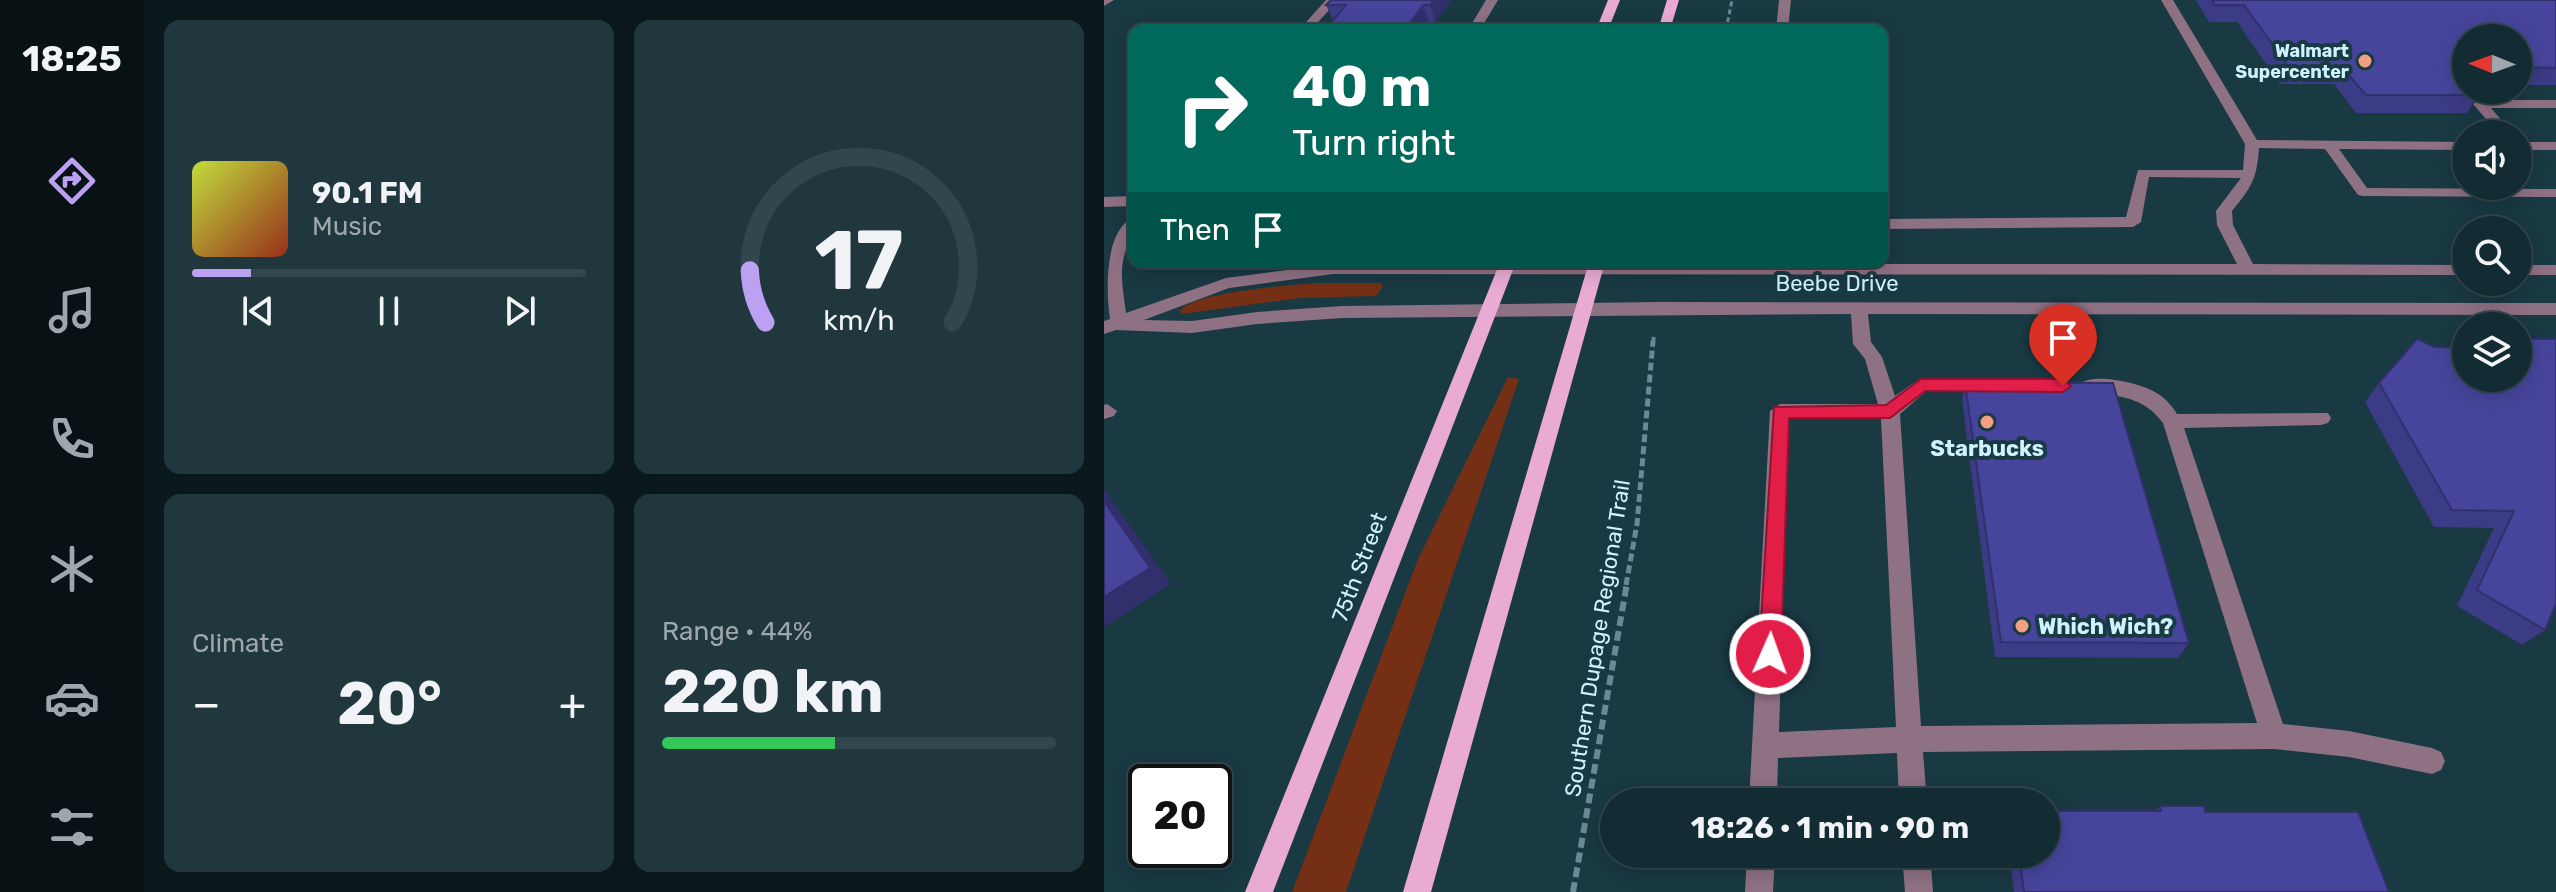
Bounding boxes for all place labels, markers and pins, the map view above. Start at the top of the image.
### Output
place label: Walmart Supercenter [2235,40,2349,83]
marker: Walmart Supercenter [2356,52,2374,70]
pin [2029,304,2097,386]
marker: Starbucks [1978,413,1996,431]
place label: Starbucks [1930,435,2044,462]
place label: Which Wich? [2038,613,2173,640]
marker: Which Wich? [2013,617,2031,635]

